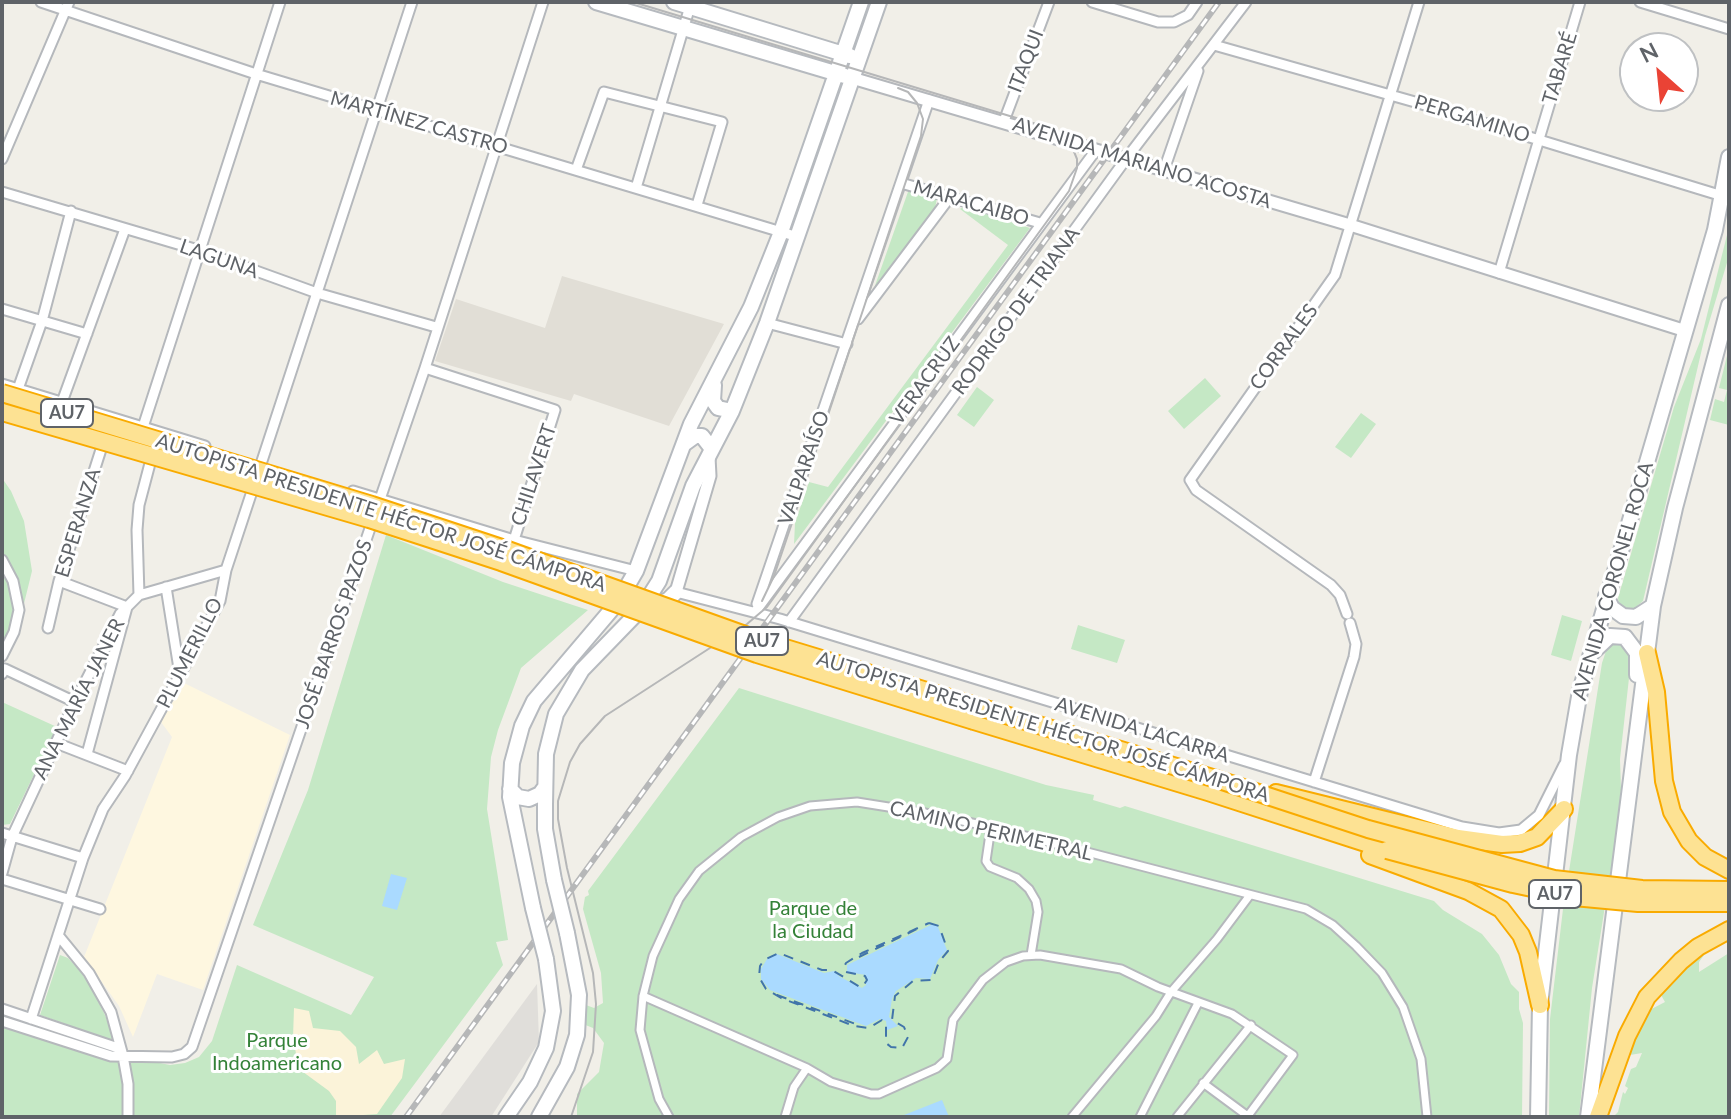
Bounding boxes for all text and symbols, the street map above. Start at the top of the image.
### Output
street label: ITAQUI [1003,26,1049,96]
street label: TABARÉ [1538,29,1582,107]
north arrow [1619,32,1699,112]
text: N [1635,36,1662,68]
street label: MARTÍNEZ CASTRO [327,86,511,160]
street label: PERGAMINO [1411,90,1533,148]
street label: AVENIDA MARIANO ACOSTA [1010,112,1274,214]
street label: MARACAIBO [910,175,1032,231]
street label: RODRIGO DE TRIANA [947,222,1085,400]
street label: LAGUNA [177,234,261,284]
street label: CORRALES [1245,299,1323,395]
street label: VERACRUZ [885,332,965,430]
road number: AU7 [41,399,93,427]
street label: VALPARAÍSO [773,408,835,528]
street label: CHILAVERT [506,421,562,529]
street label: AUTOPISTA PRESIDENTE HÉCTOR JOSÉ CÁMPORA [153,429,609,597]
street label: AVENIDA CORONEL ROCA [1567,459,1659,703]
street label: ESPERANZA [50,466,106,580]
street label: JOSÉ BARROS PAZOS [290,536,378,732]
street label: PLUMERILLO [152,594,228,712]
street label: ANA MARÍA JANER [28,614,130,784]
road number: AU7 [736,627,788,655]
street label: AUTOPISTA PRESIDENTE HÉCTOR JOSÉ CÁMPORA [814,647,1272,807]
street label: AVENIDA LACARRA [1052,692,1232,768]
street label: CAMINO PERIMETRAL [887,796,1095,866]
road number: AU7 [1529,880,1581,908]
park label: Parque de la Ciudad [769,897,857,944]
park label: Parque Indoamericano [212,1029,342,1076]

